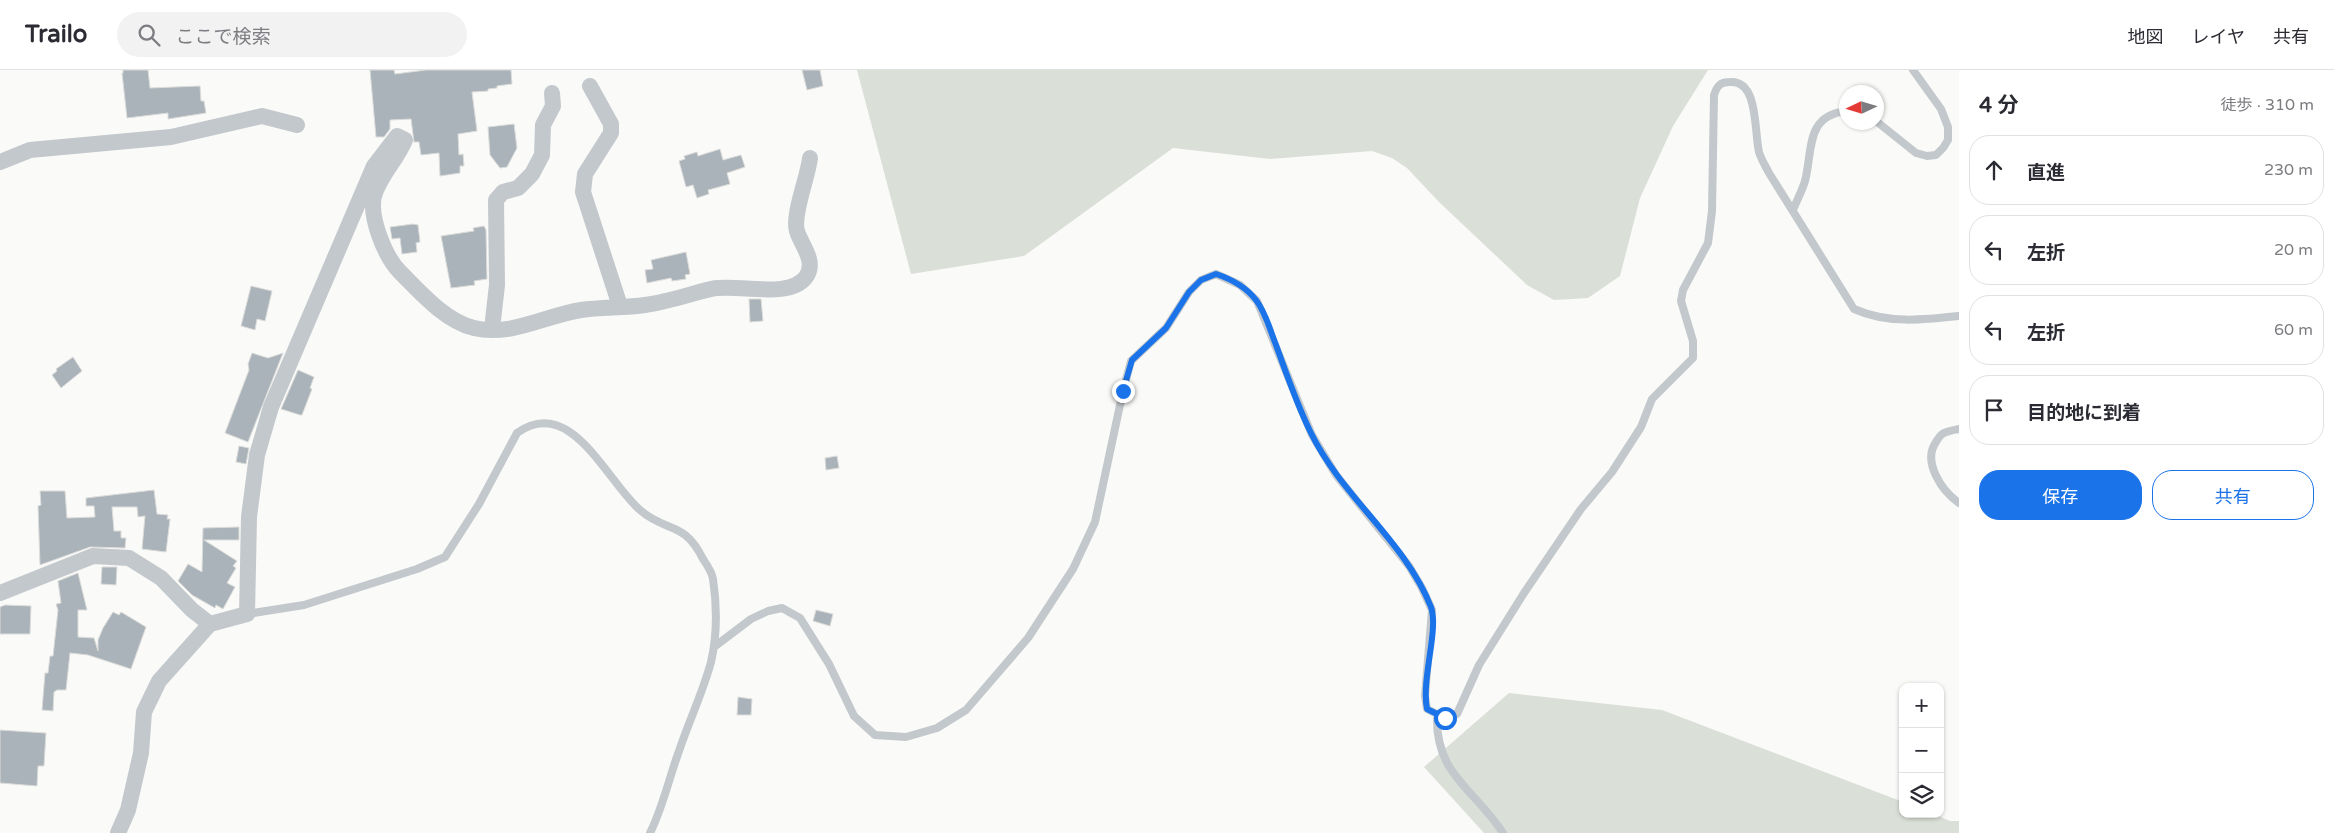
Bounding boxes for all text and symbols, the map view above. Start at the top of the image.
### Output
search box [117,12,467,57]
text: Trailo [25,20,87,49]
icon: search [135,21,163,49]
text: ここで検索 [175,26,270,48]
text: 地図 [2128,26,2164,48]
text: レイヤ [2192,26,2245,48]
text: 共有 [2273,26,2309,48]
north arrow [1839,85,1884,130]
text: 4 分 [1979,93,2019,118]
text: 徒歩 · 310 m [2221,95,2314,115]
icon: ahead [1980,156,2008,184]
text: 230 m [2264,160,2313,180]
text: 直進 [2027,162,2065,184]
icon: left [1980,236,2008,264]
text: 20 m [2274,240,2313,260]
text: 左折 [2027,242,2065,264]
icon: left [1980,316,2008,344]
text: 60 m [2274,320,2313,340]
text: 左折 [2027,322,2065,344]
route end [1112,380,1135,403]
icon: arrive [1980,396,2008,424]
text: 目的地に到着 [2027,402,2141,424]
button: 保存 [1979,470,2142,520]
button: 共有 [2152,470,2314,520]
map controls [1899,683,1944,818]
button: + [1899,683,1944,728]
route start [1434,707,1457,730]
button: − [1899,728,1944,773]
button: layers [1899,773,1944,818]

